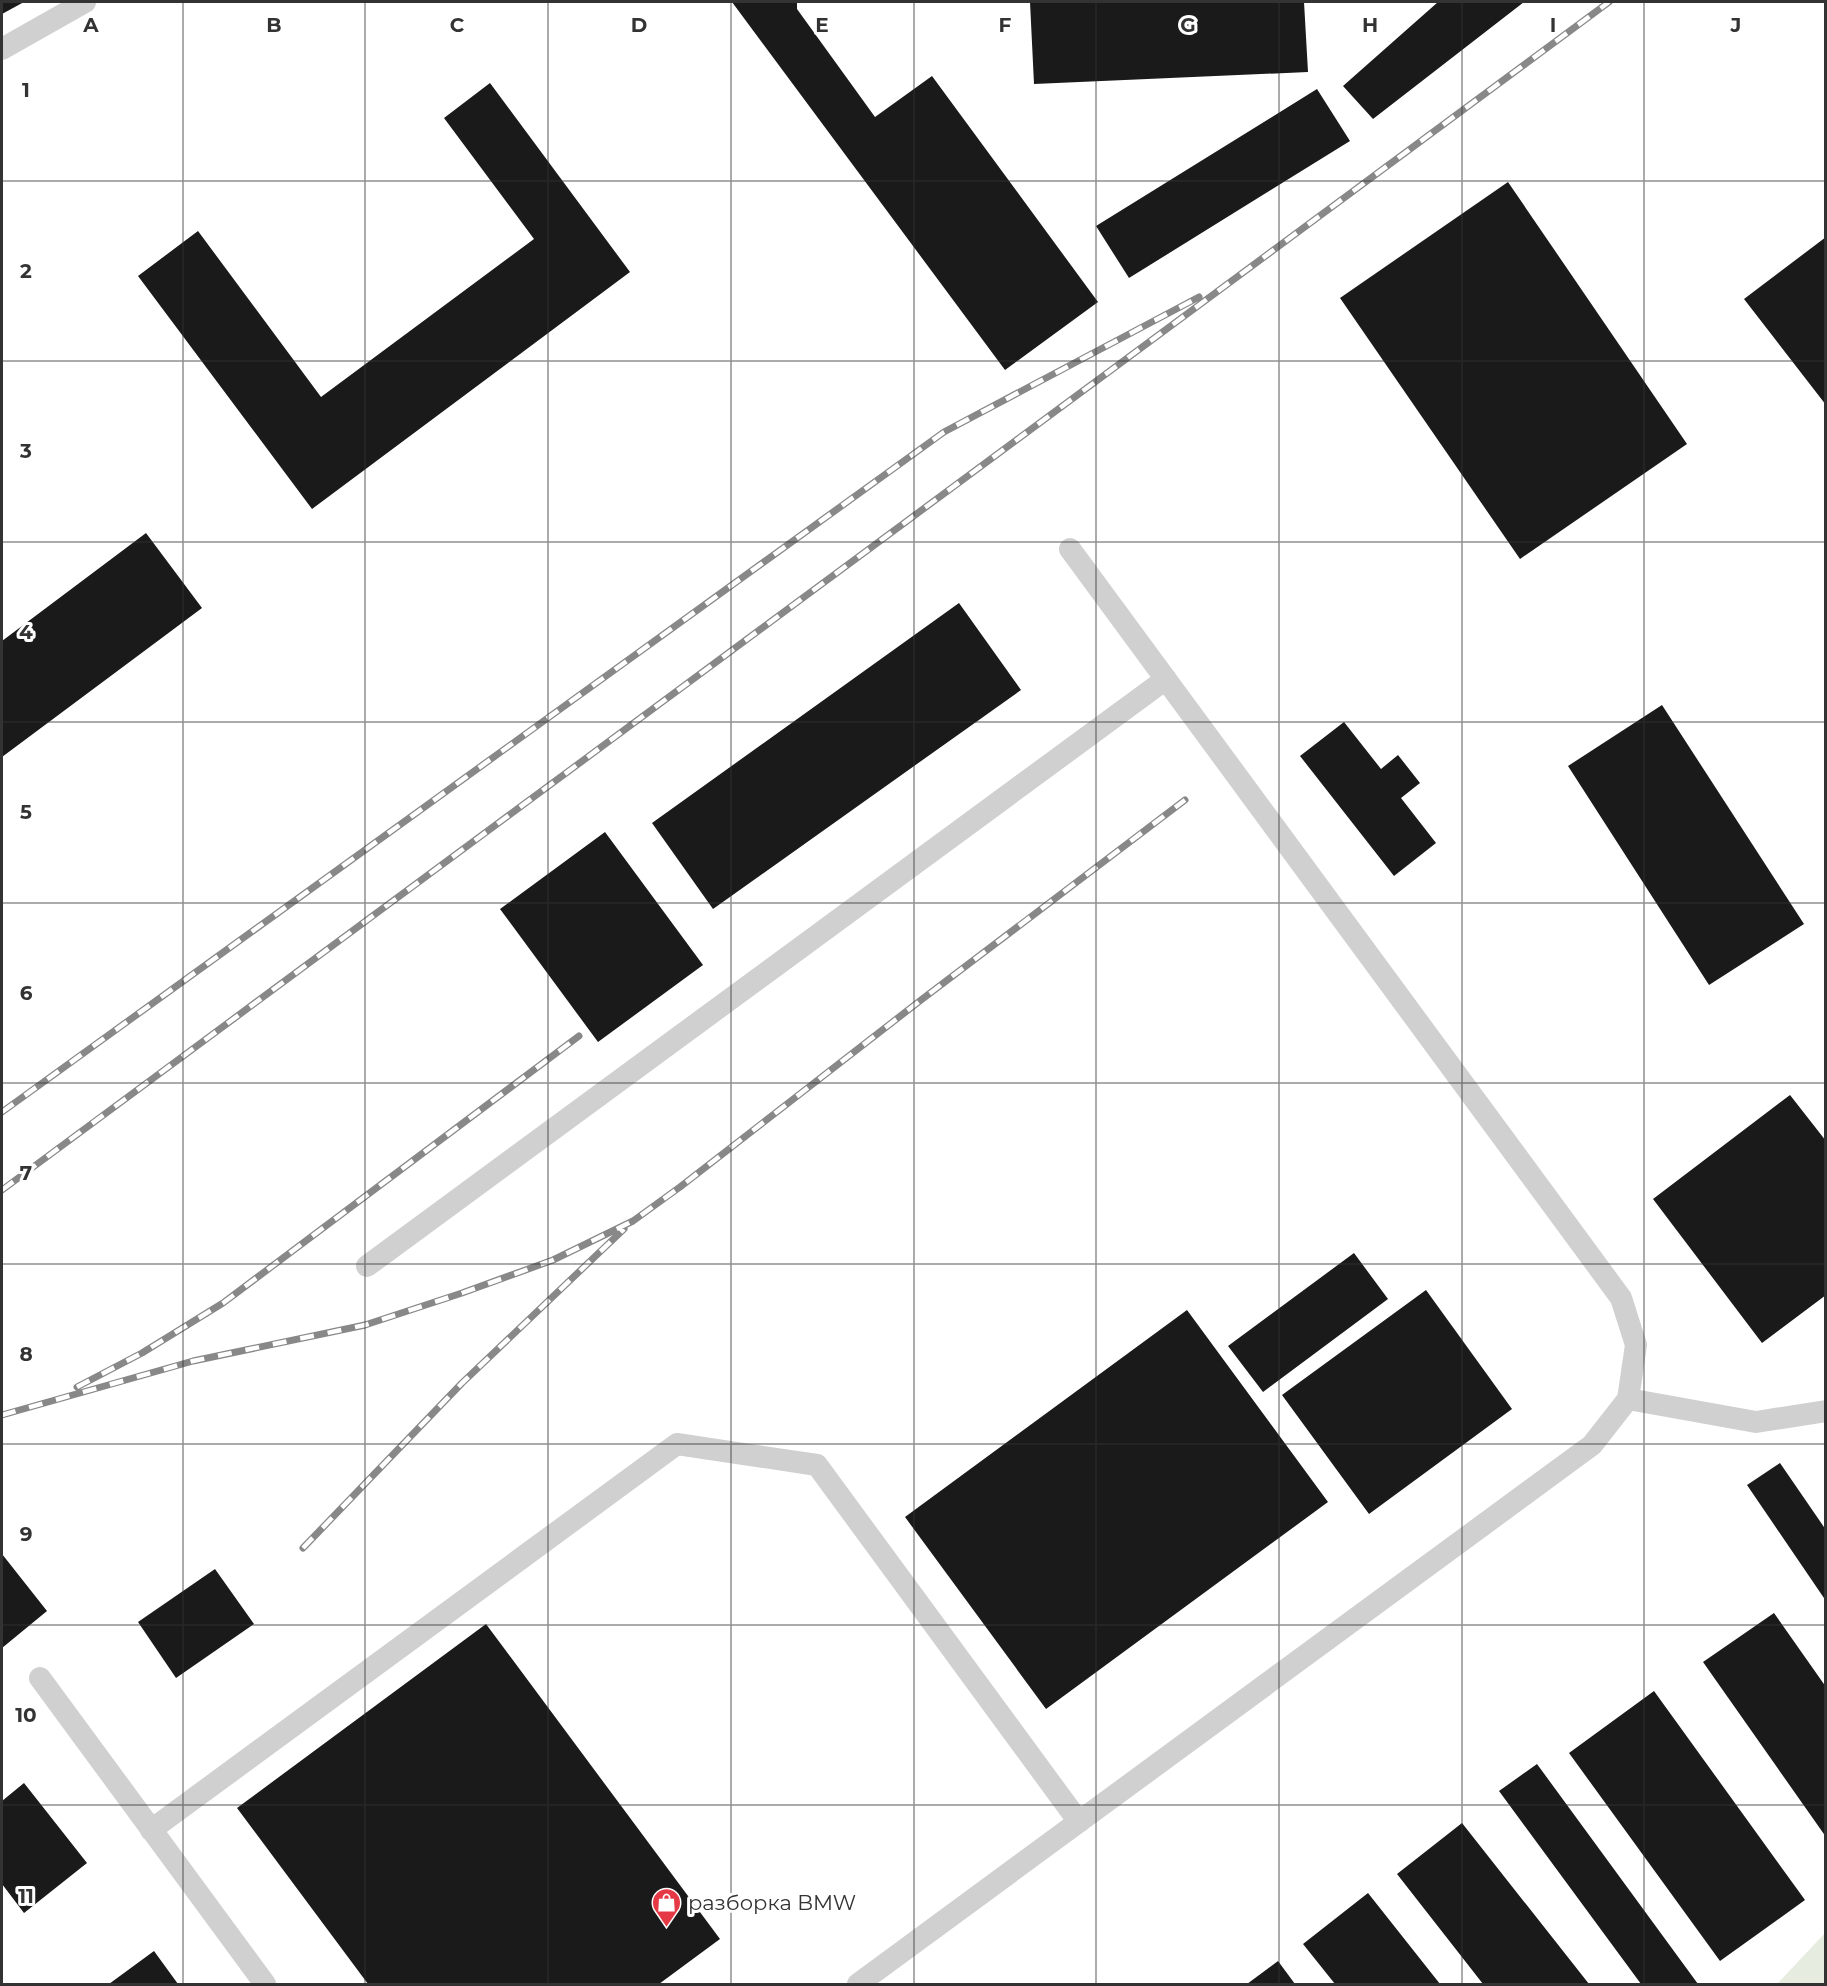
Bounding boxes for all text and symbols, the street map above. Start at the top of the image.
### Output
text: A [82,13,99,37]
text: B [266,13,282,37]
text: C [450,13,465,37]
text: D [631,13,647,37]
text: E [815,13,829,37]
text: F [999,13,1012,37]
text: G [1180,13,1196,37]
text: H [1362,13,1378,37]
text: I [1550,13,1556,37]
text: J [1730,13,1741,37]
text: 1 [22,78,30,102]
text: 2 [20,259,32,283]
text: 3 [19,439,32,463]
text: 4 [19,620,33,644]
text: 5 [20,800,32,824]
text: 6 [20,981,33,1005]
text: 7 [20,1161,32,1185]
text: 8 [19,1342,33,1366]
text: 9 [20,1522,32,1546]
text: 10 [15,1703,37,1727]
text: 11 [18,1884,34,1908]
shop icon: разборка BMW [651,1886,683,1928]
place label: разборка BMW [688,1890,856,1915]

